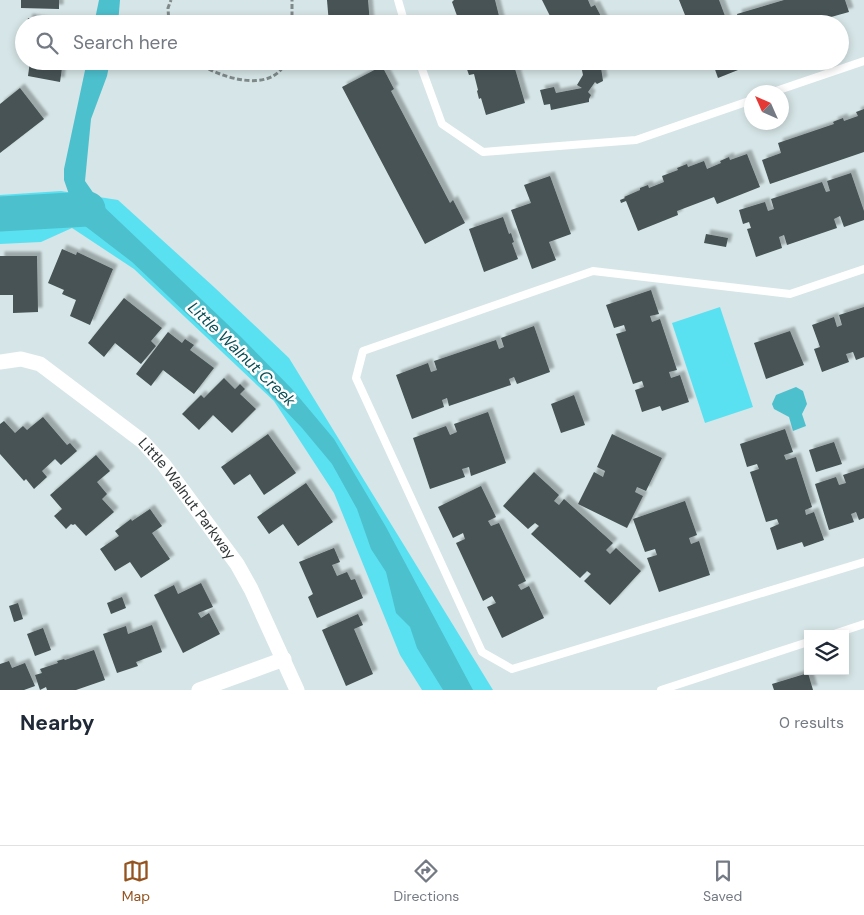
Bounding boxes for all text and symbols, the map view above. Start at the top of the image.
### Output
search box [15,15,849,70]
icon: search [33,29,61,57]
text: Search here [73,30,178,55]
north arrow [744,85,789,130]
water label: Little Walnut Creek [184,297,301,411]
street label: Little Walnut Parkway [134,433,241,564]
map controls [804,630,849,675]
button: layers [804,630,849,675]
text: Nearby [20,709,94,737]
text: 0 results [779,712,844,733]
tab: Map [122,857,150,905]
tab: Directions [394,857,459,905]
tab: Saved [703,857,742,905]

